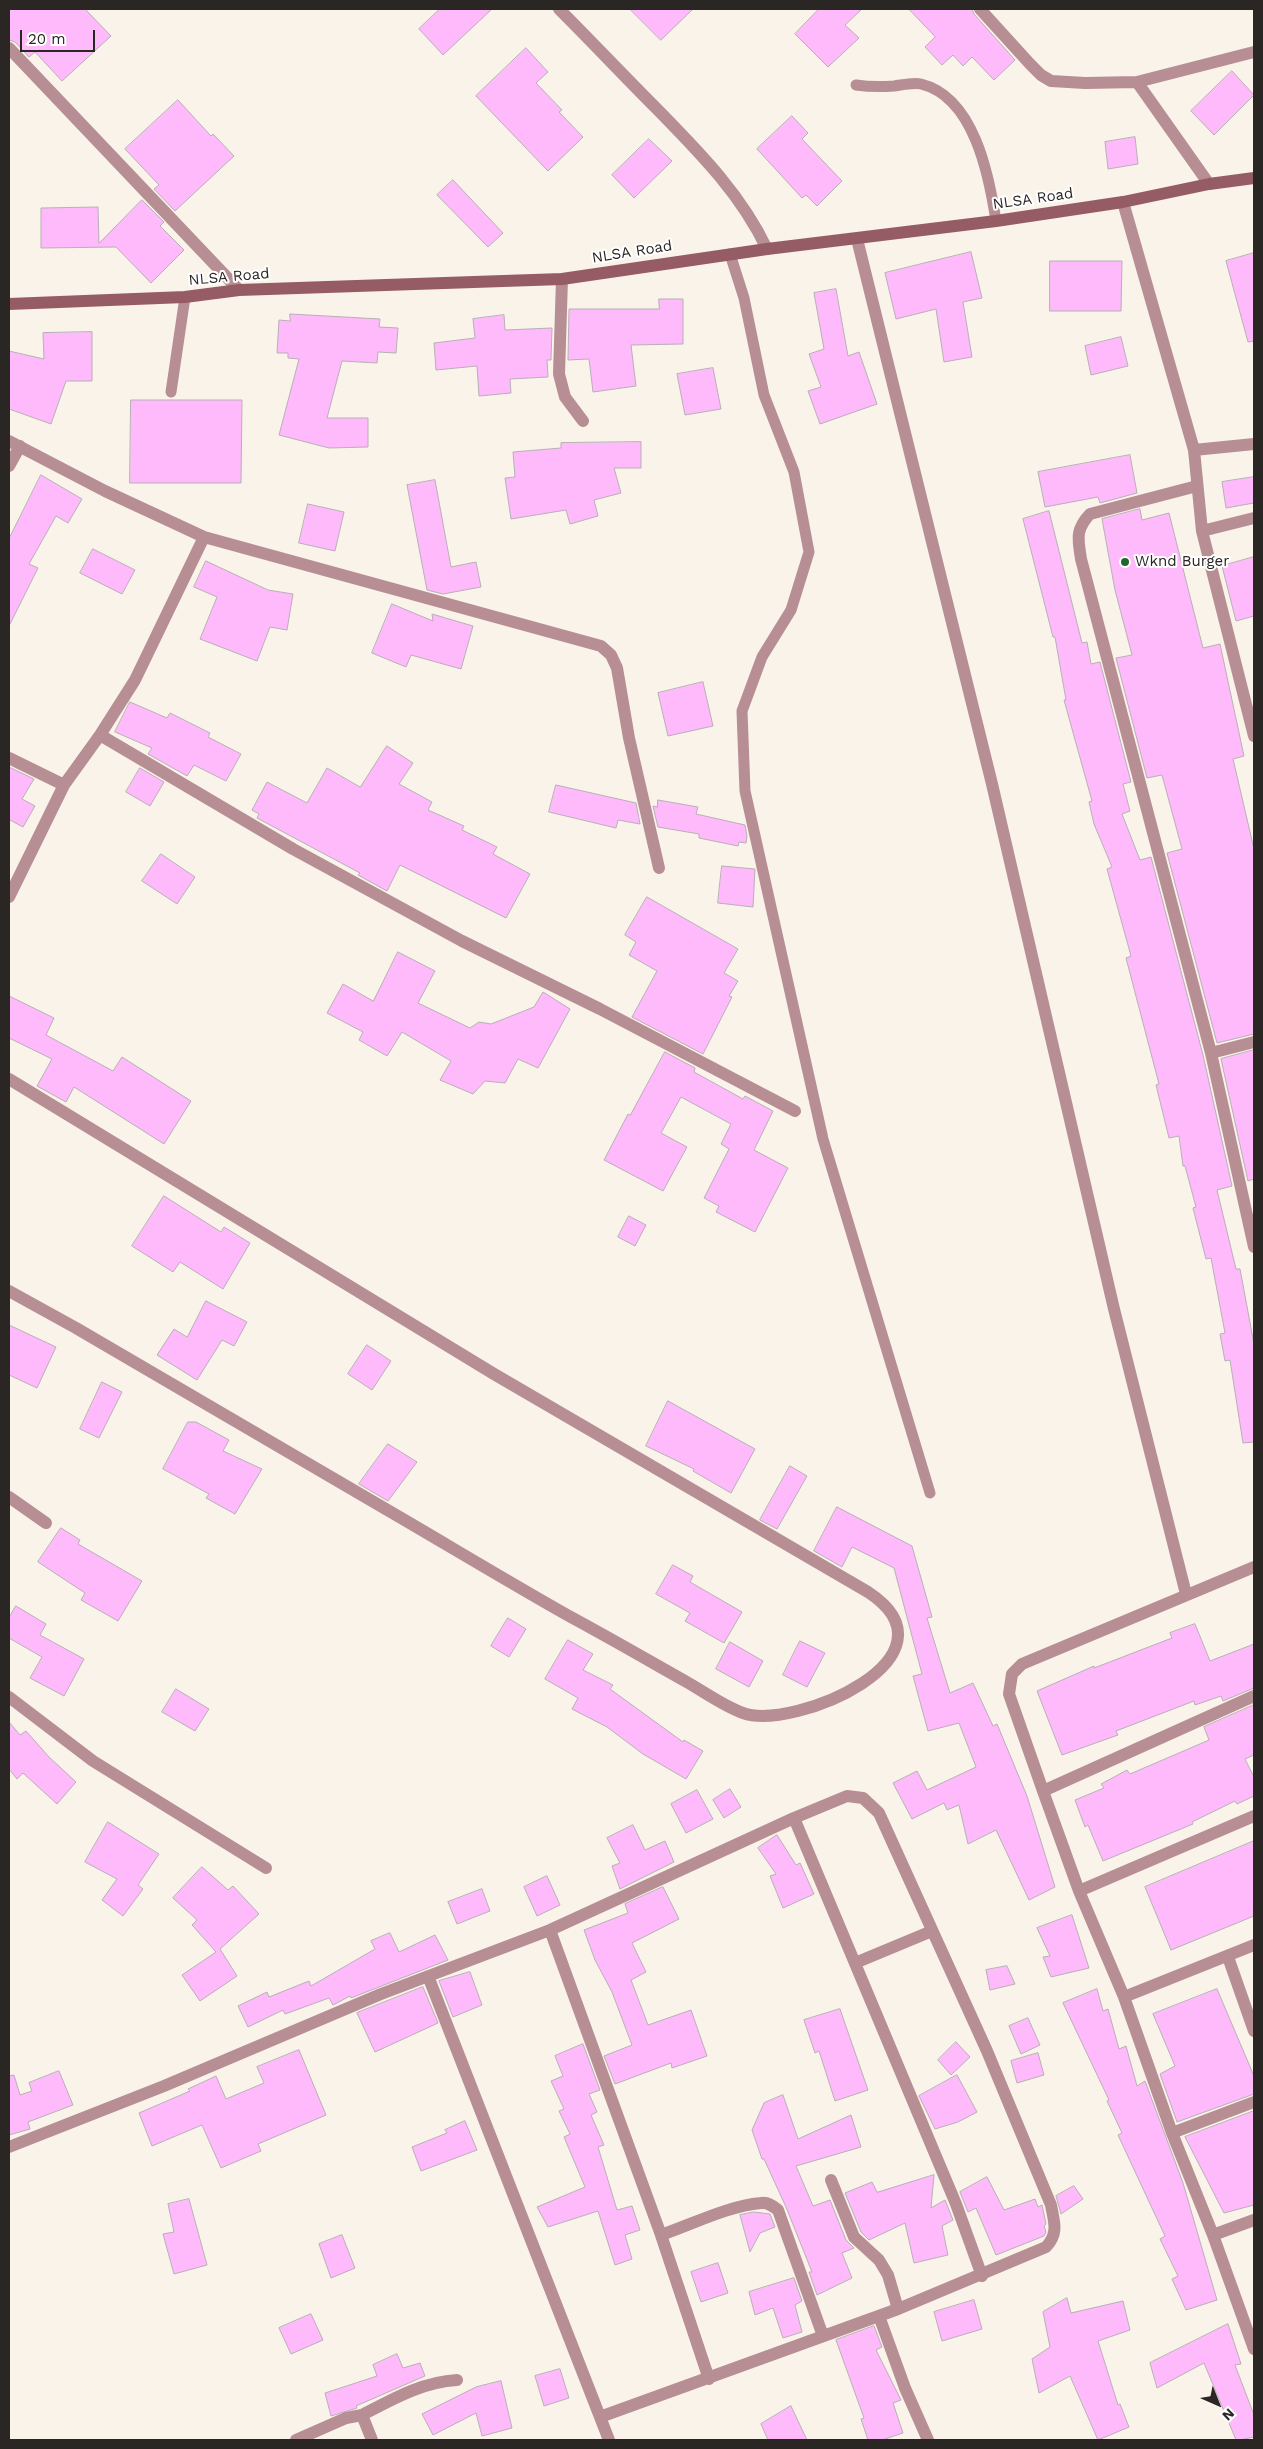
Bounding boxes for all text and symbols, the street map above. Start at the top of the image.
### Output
scale bar [22,20,98,52]
text: 20 m [28,30,66,48]
street label: NLSA Road [992,184,1074,214]
street label: NLSA Road [591,237,673,267]
street label: NLSA Road [188,265,270,289]
place label: Wknd Burger [1135,553,1229,571]
marker: Wknd Burger [1119,556,1131,568]
north arrow [1193,2379,1243,2429]
text: N [1219,2405,1238,2424]

